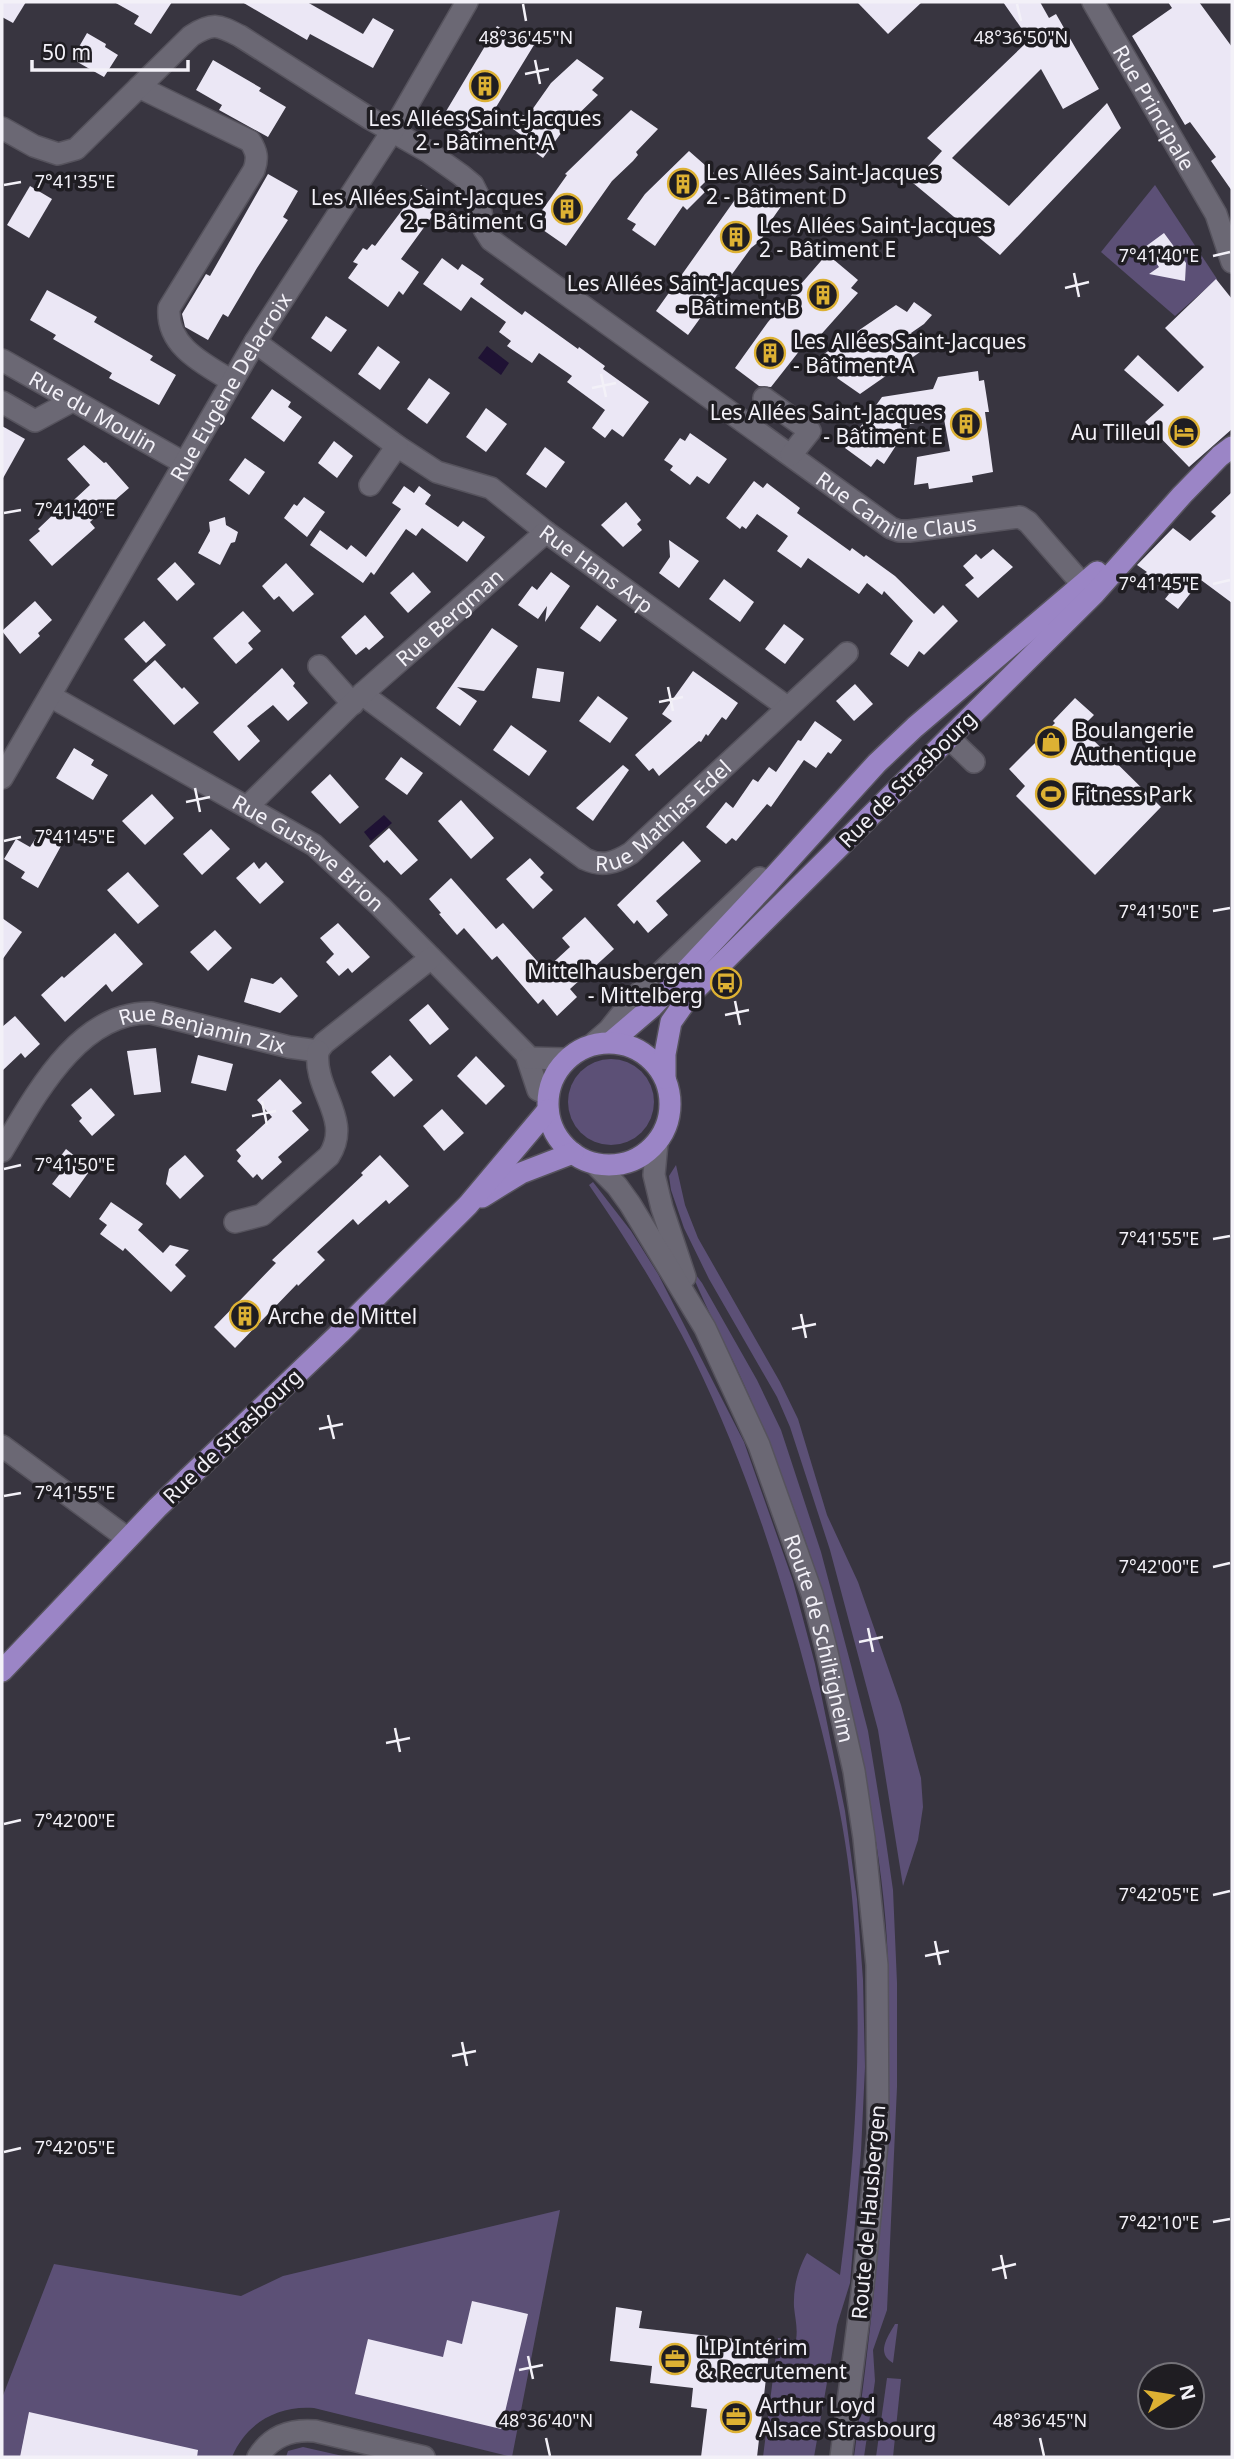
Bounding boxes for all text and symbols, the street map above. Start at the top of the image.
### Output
text: 48°36'45"N [479,25,573,49]
text: 48°36'50"N [974,25,1068,49]
scale bar [32,28,187,72]
text: 50 m [42,38,91,66]
street label: Rue Principale [1107,40,1202,175]
building icon: Les Allées Saint-Jacques 2 - Bâtiment A [468,69,502,103]
place label: Les Allées Saint-Jacques 2 - Bâtiment A [368,104,602,156]
place label: Les Allées Saint-Jacques 2 - Bâtiment D [706,158,939,210]
building icon: Les Allées Saint-Jacques 2 - Bâtiment D [666,167,700,201]
text: 7°41'35"E [35,169,115,193]
place label: Les Allées Saint-Jacques 2 - Bâtiment G [311,183,544,235]
building icon: Les Allées Saint-Jacques 2 - Bâtiment G [550,192,584,226]
place label: Les Allées Saint-Jacques 2 - Bâtiment E [759,211,992,263]
building icon: Les Allées Saint-Jacques 2 - Bâtiment E [719,220,753,254]
text: 7°41'40"E [1119,243,1199,267]
place label: Les Allées Saint-Jacques - Bâtiment B [567,269,800,321]
building icon: Les Allées Saint-Jacques - Bâtiment B [806,278,840,312]
street label: Rue Eugène Delacroix [163,287,298,486]
place label: Les Allées Saint-Jacques - Bâtiment A [793,327,1026,379]
building icon: Les Allées Saint-Jacques - Bâtiment A [753,336,787,370]
street label: Rue du Moulin [24,364,163,459]
place label: Les Allées Saint-Jacques - Bâtiment E [710,398,943,450]
building icon: Les Allées Saint-Jacques - Bâtiment E [949,407,983,441]
hotel icon: Au Tilleul [1167,415,1201,449]
place label: Au Tilleul [1071,418,1161,446]
street label: Rue Camille Claus [811,465,978,545]
text: 7°41'40"E [35,497,115,521]
street label: Rue Hans Arp [534,518,659,620]
street label: Rue Bergman [389,562,509,672]
text: 7°41'45"E [1119,571,1199,595]
street label: Rue de Strasbourg [832,704,982,854]
place label: Boulangerie Authentique [1074,716,1197,768]
shop icon: Boulangerie Authentique [1034,725,1068,759]
street label: Rue Mathias Edel [595,753,737,877]
sports icon: Fitness Park [1034,777,1068,811]
place label: Fitness Park [1074,780,1193,808]
street label: Rue Gustave Brion [227,788,390,917]
text: 7°41'45"E [35,824,115,848]
text: 7°41'50"E [1119,899,1199,923]
place label: Mittelhausbergen - Mittelberg [527,957,703,1009]
bus stop icon: Mittelhausbergen - Mittelberg [709,966,743,1000]
street label: Rue Benjamin Zix [115,999,289,1060]
text: 7°41'50"E [35,1152,115,1176]
text: 7°41'55"E [1119,1226,1199,1250]
building icon: Arche de Mittel [228,1299,262,1333]
place label: Arche de Mittel [268,1302,417,1330]
street label: Rue de Strasbourg [157,1362,307,1510]
text: 7°41'55"E [35,1480,115,1504]
street label: Route de Schiltigheim [778,1530,861,1745]
text: 7°42'00"E [1119,1554,1199,1578]
text: 7°42'00"E [35,1808,115,1832]
text: 7°42'05"E [1119,1882,1199,1906]
street label: Route de Hausbergen [845,2104,891,2320]
text: 7°42'05"E [35,2135,115,2159]
text: 7°42'10"E [1119,2210,1199,2234]
place label: LIP Intérim & Recrutement [698,2333,847,2385]
office icon: LIP Intérim & Recrutement [658,2342,692,2376]
north arrow [1136,2361,1206,2431]
text: N [1173,2382,1202,2403]
place label: Arthur Loyd Alsace Strasbourg [759,2391,936,2443]
office icon: Arthur Loyd Alsace Strasbourg [719,2400,753,2434]
text: 48°36'40"N [499,2408,593,2432]
text: 48°36'45"N [993,2408,1087,2432]

